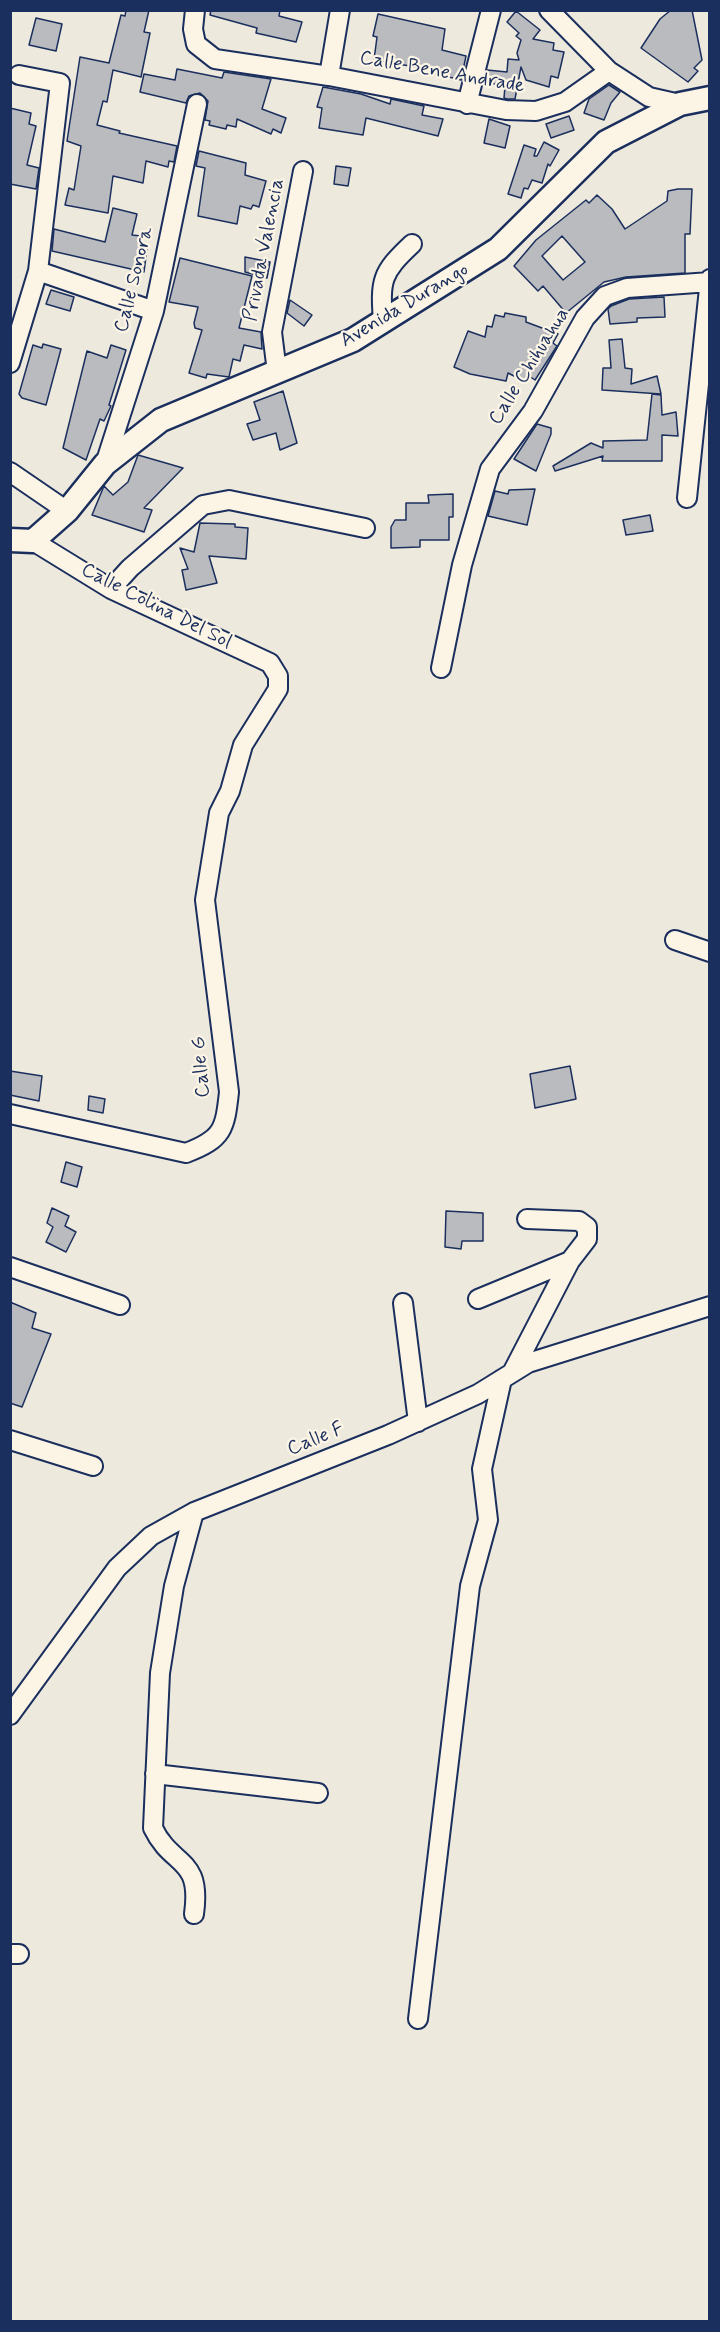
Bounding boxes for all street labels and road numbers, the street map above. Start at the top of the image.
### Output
street label: Calle Bene Andrade [358,47,526,99]
street label: Privada Valencia [239,176,291,324]
street label: Calle Sonora [110,225,160,335]
street label: Avenida Durango [337,258,473,354]
street label: Calle Chihuahua [485,304,575,430]
street label: Calle Colina Del Sol [77,559,235,655]
street label: Calle G [187,1035,217,1099]
street label: Calle F [284,1418,348,1462]

